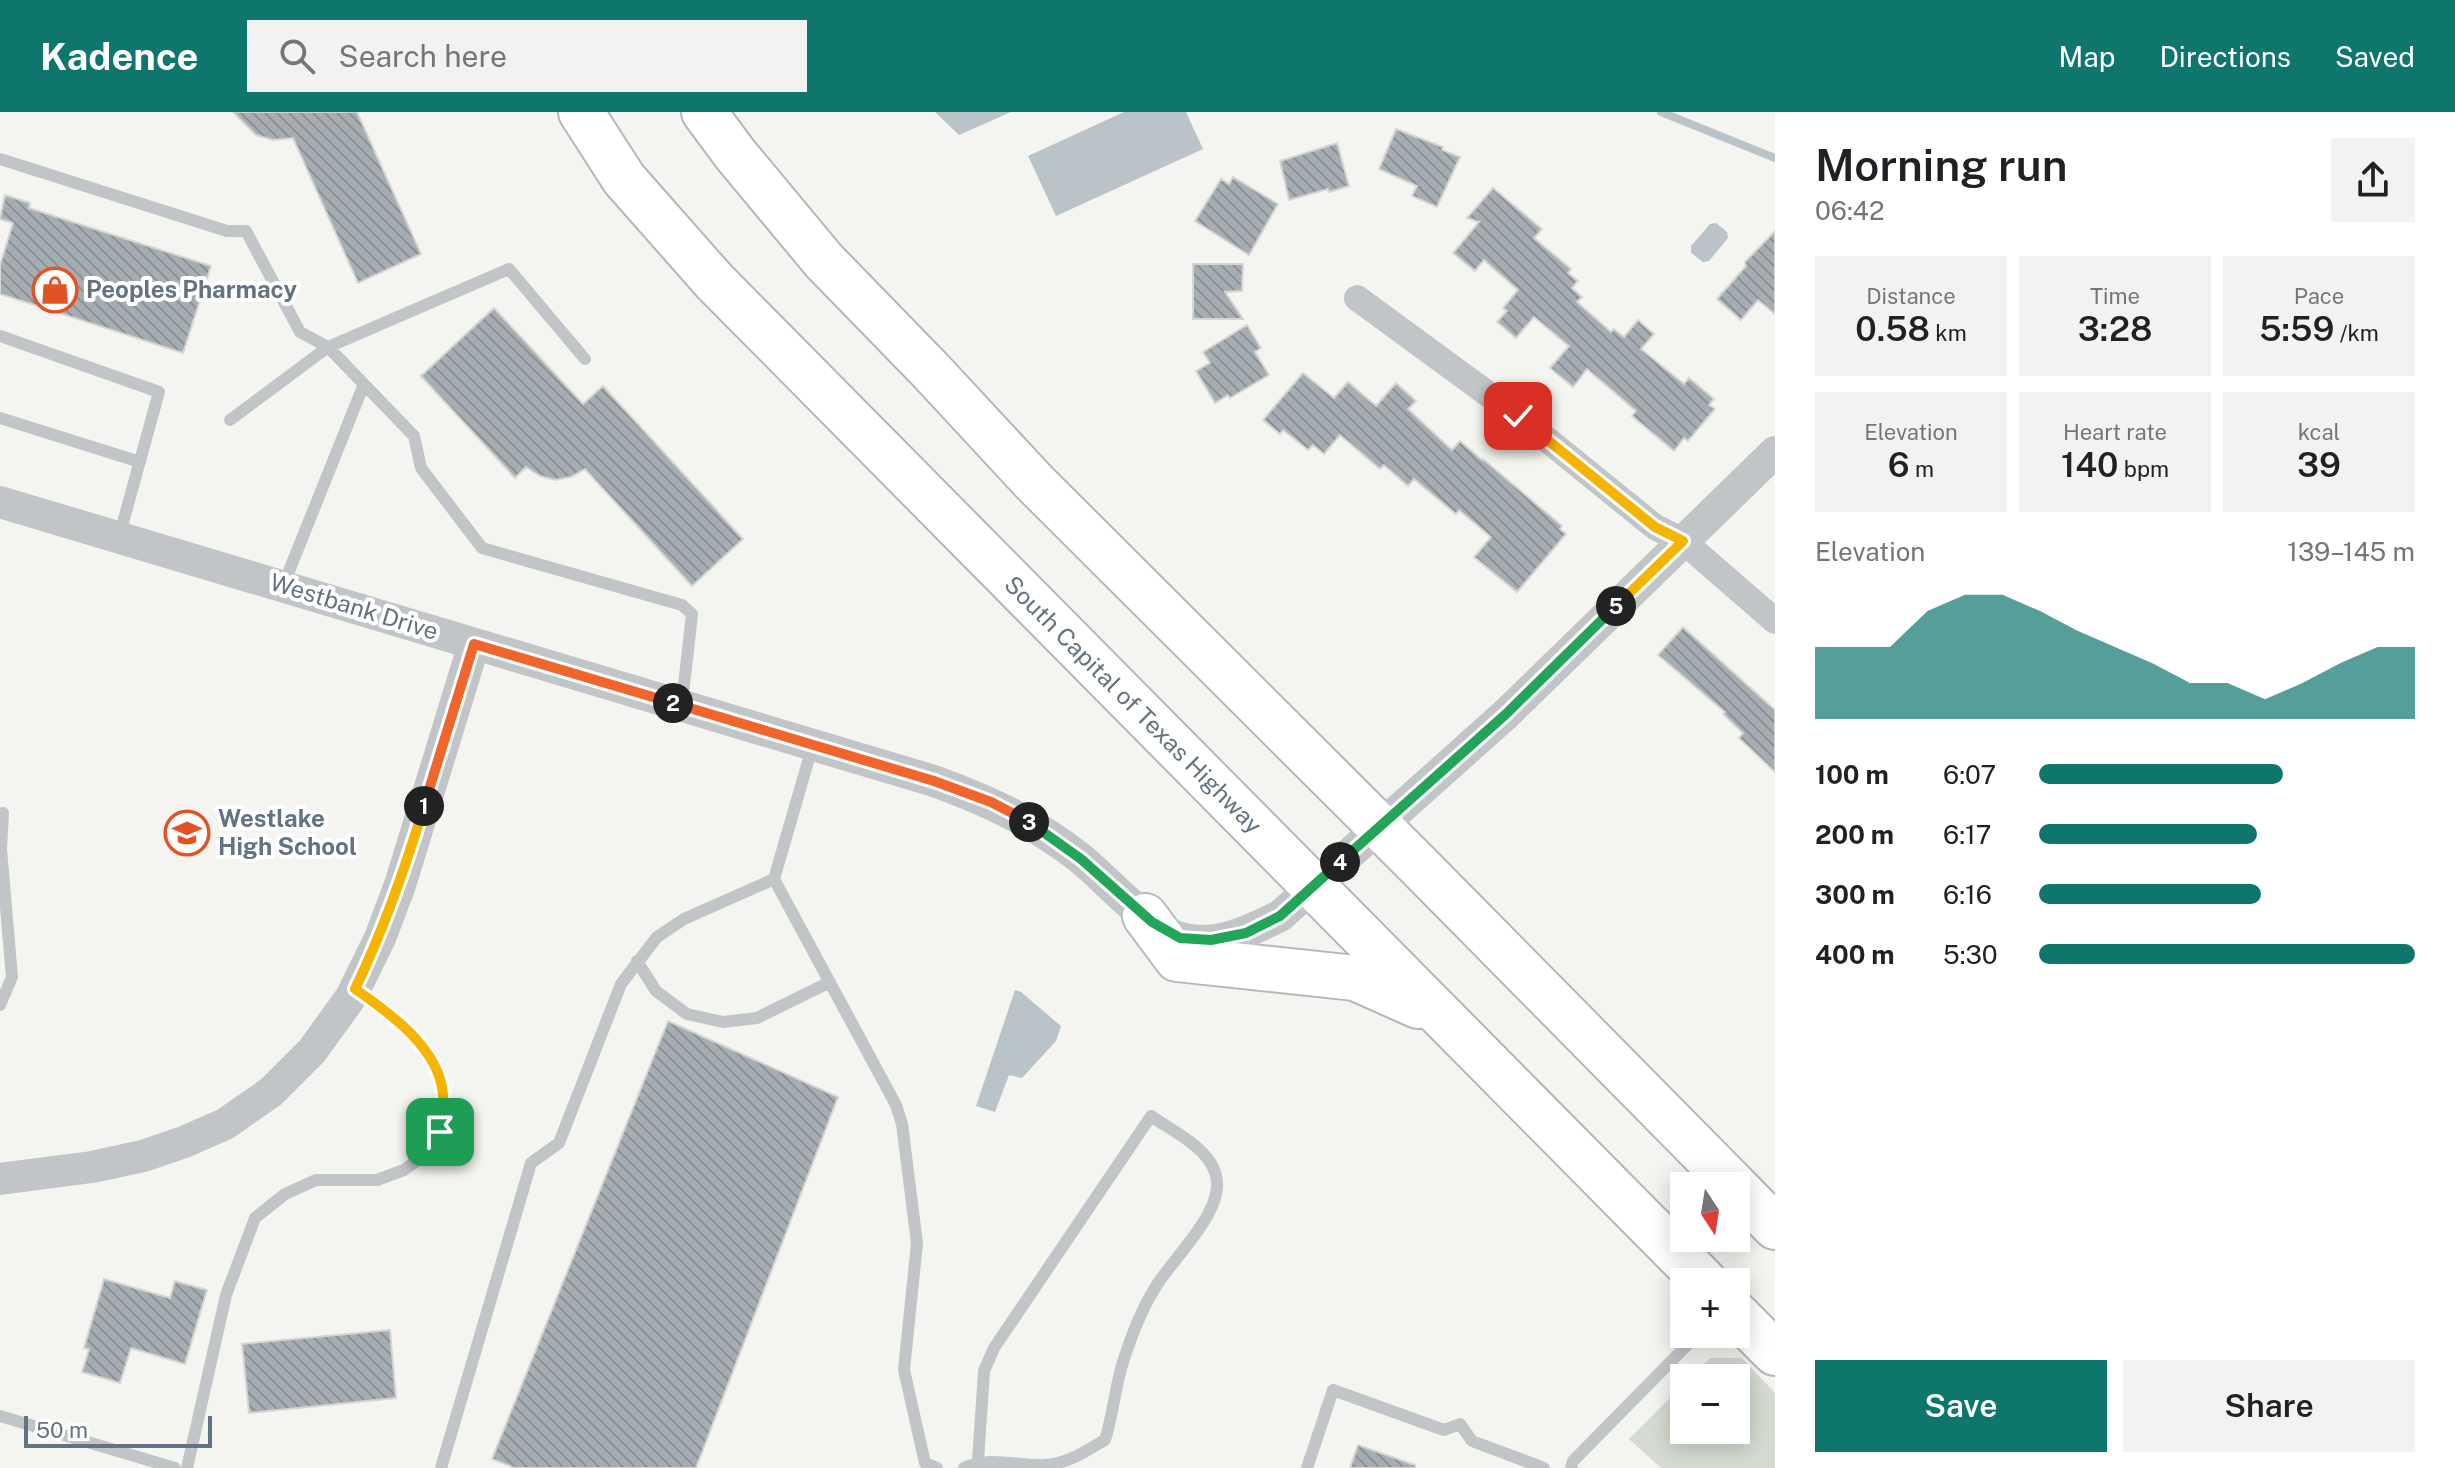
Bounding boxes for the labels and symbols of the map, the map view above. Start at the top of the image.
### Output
shop icon: Peoples Pharmacy [31,266,79,314]
place label: Peoples Pharmacy [86,275,297,303]
pin [1484,382,1552,450]
street label: Westbank Drive [267,567,442,645]
street label: South Capital of Texas Highway [999,570,1268,839]
pin: 5 [1596,586,1636,626]
pin: 2 [653,683,693,723]
pin: 1 [404,786,444,826]
pin: 3 [1009,802,1049,842]
place label: Westlake High School [218,804,357,860]
school or university icon: Westlake High School [163,809,211,857]
pin: 4 [1320,842,1360,882]
pin [406,1098,474,1166]
north arrow [1670,1172,1750,1252]
scale bar [24,1412,212,1448]

